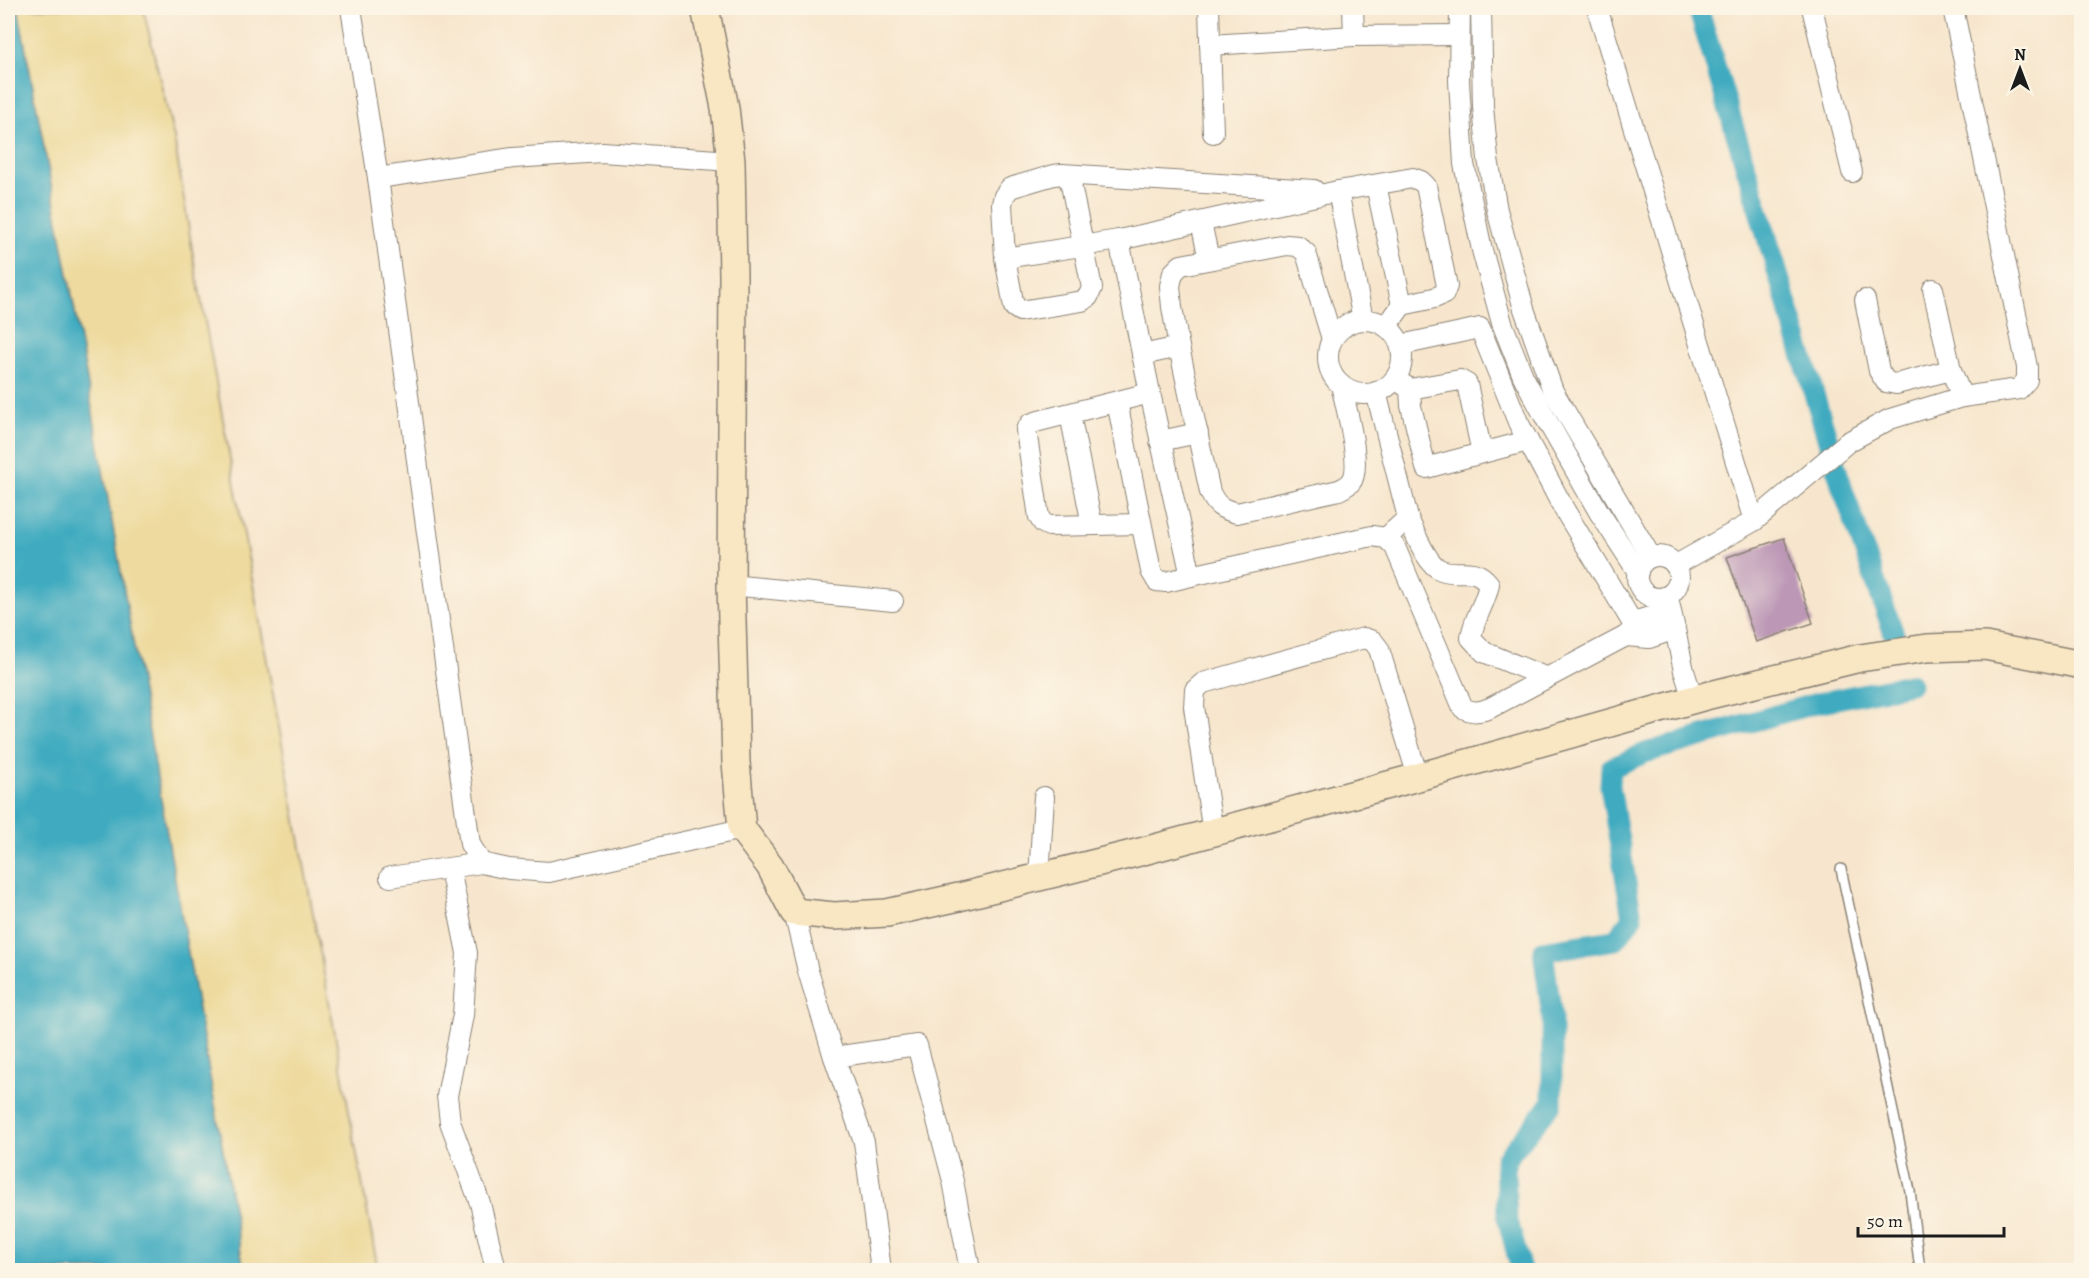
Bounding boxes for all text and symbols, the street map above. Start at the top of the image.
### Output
north arrow [1990,39,2050,99]
text: N [2014,44,2026,66]
scale bar [1858,1200,2004,1238]
text: 50 m [1867,1209,1903,1233]

